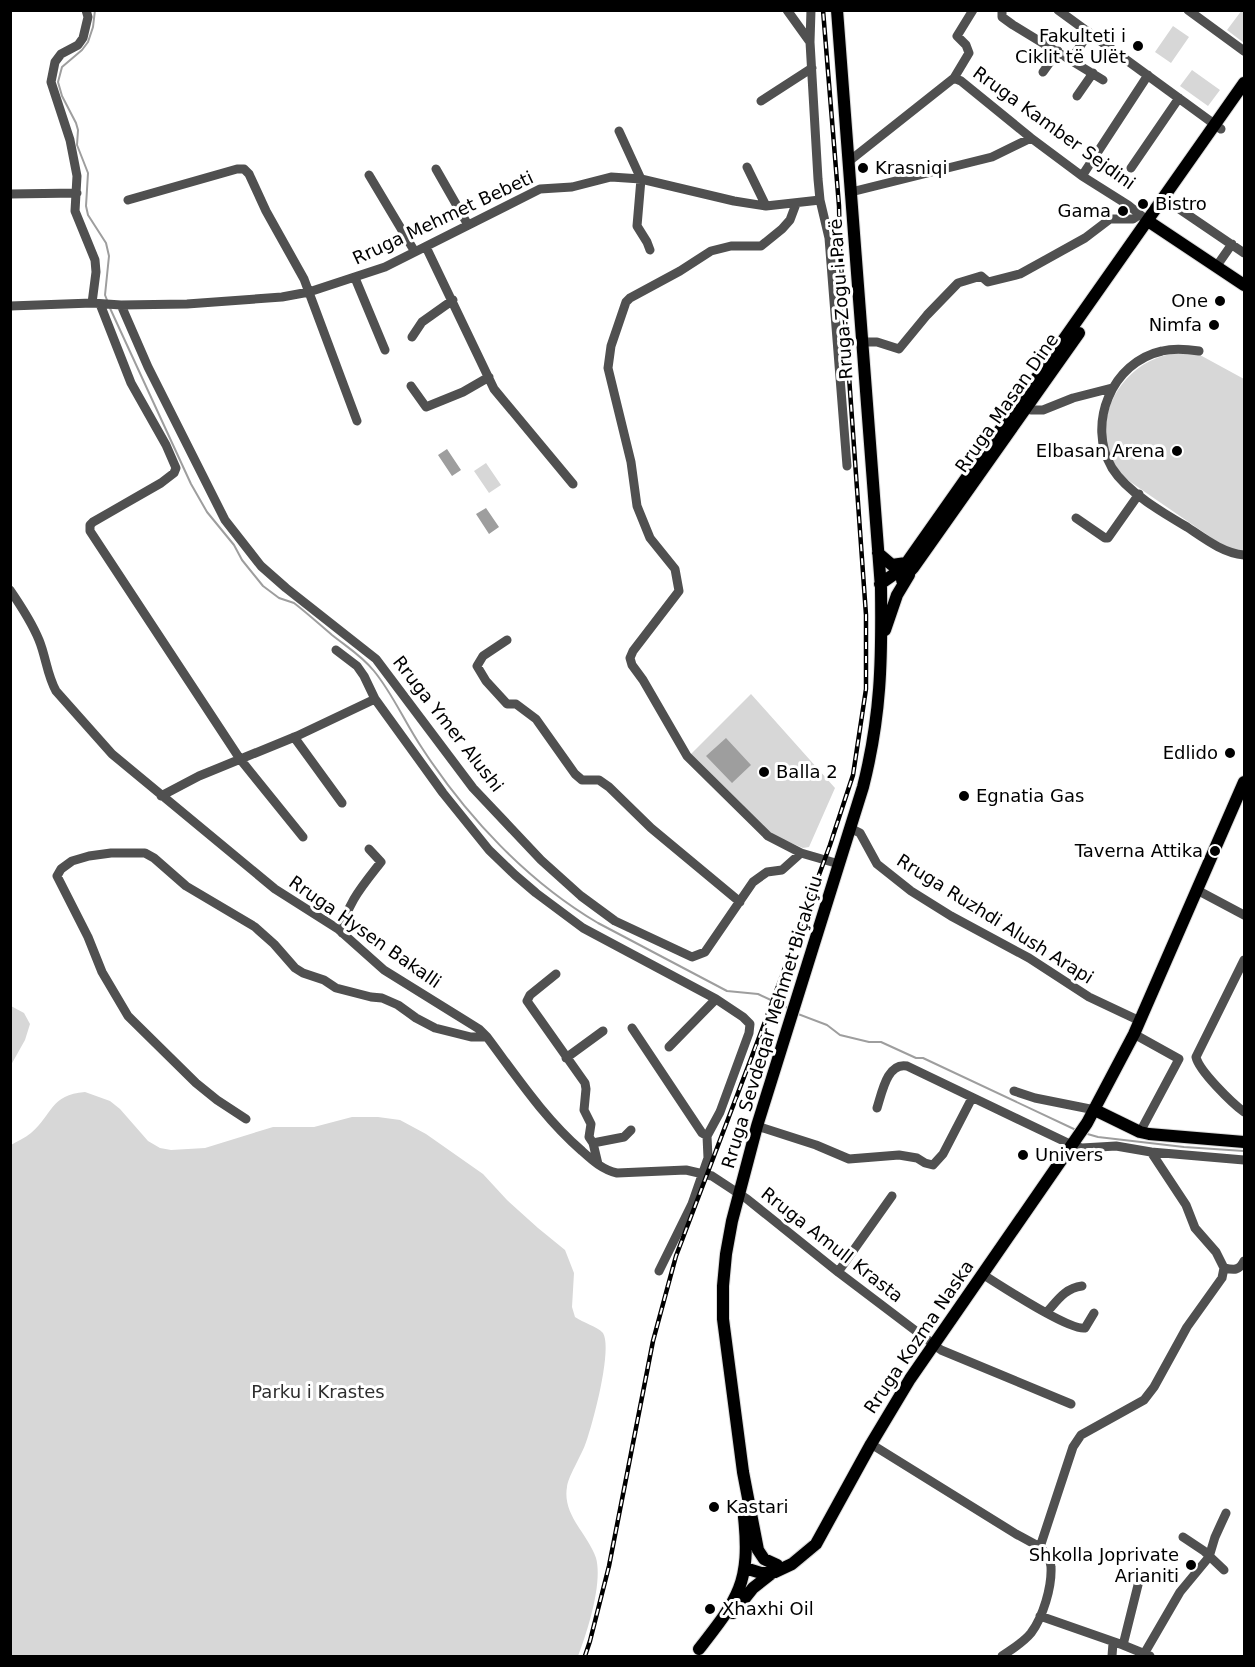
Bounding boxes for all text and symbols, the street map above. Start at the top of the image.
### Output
place label: Fakulteti i Ciklit të Ulët [1015,25,1126,67]
marker: Fakulteti i Ciklit të Ulët [1131,39,1145,53]
street label: Rruga Kamber Sejdini [969,62,1140,194]
place label: Krasniqi [875,157,947,178]
marker: Krasniqi [856,161,870,175]
street label: Rruga Mehmet Bebeti [349,166,536,269]
place label: Bistro [1155,193,1207,214]
marker: Bistro [1136,197,1150,211]
place label: Gama [1057,200,1111,221]
marker: Gama [1116,204,1130,218]
street label: Rruga Zogu i Parë [824,218,857,380]
place label: One [1171,290,1208,311]
marker: One [1213,294,1227,308]
place label: Nimfa [1149,314,1202,335]
marker: Nimfa [1207,318,1221,332]
street label: Rruga Masan Dine [951,329,1062,476]
place label: Elbasan Arena [1036,440,1165,461]
marker: Elbasan Arena [1170,444,1184,458]
street label: Rruga Ymer Alushi [389,652,508,796]
place label: Edlido [1163,742,1218,763]
marker: Edlido [1223,746,1237,760]
place label: Balla 2 [776,761,838,782]
marker: Balla 2 [757,765,771,779]
place label: Egnatia Gas [976,785,1084,806]
marker: Egnatia Gas [957,789,971,803]
place label: Taverna Attika [1074,840,1203,861]
marker: Taverna Attika [1208,844,1222,858]
street label: Rruga Ruzhdi Alush Arapi [893,849,1098,988]
street label: Rruga Hysen Bakalli [285,871,445,992]
street label: Rruga Sevdeqar Mehmet Biçakçiu [717,873,826,1171]
place label: Univers [1035,1144,1103,1165]
marker: Univers [1016,1148,1030,1162]
street label: Rruga Amull Krasta [757,1183,907,1307]
street label: Rruga Kozma Naska [860,1256,978,1417]
park label: Parku i Krastes [251,1381,385,1402]
place label: Kastari [726,1496,788,1517]
marker: Kastari [707,1500,721,1514]
place label: Shkolla Joprivate Arianiti [1029,1544,1179,1586]
marker: Shkolla Joprivate Arianiti [1184,1558,1198,1572]
place label: Xhaxhi Oil [722,1598,814,1619]
marker: Xhaxhi Oil [703,1602,717,1616]

